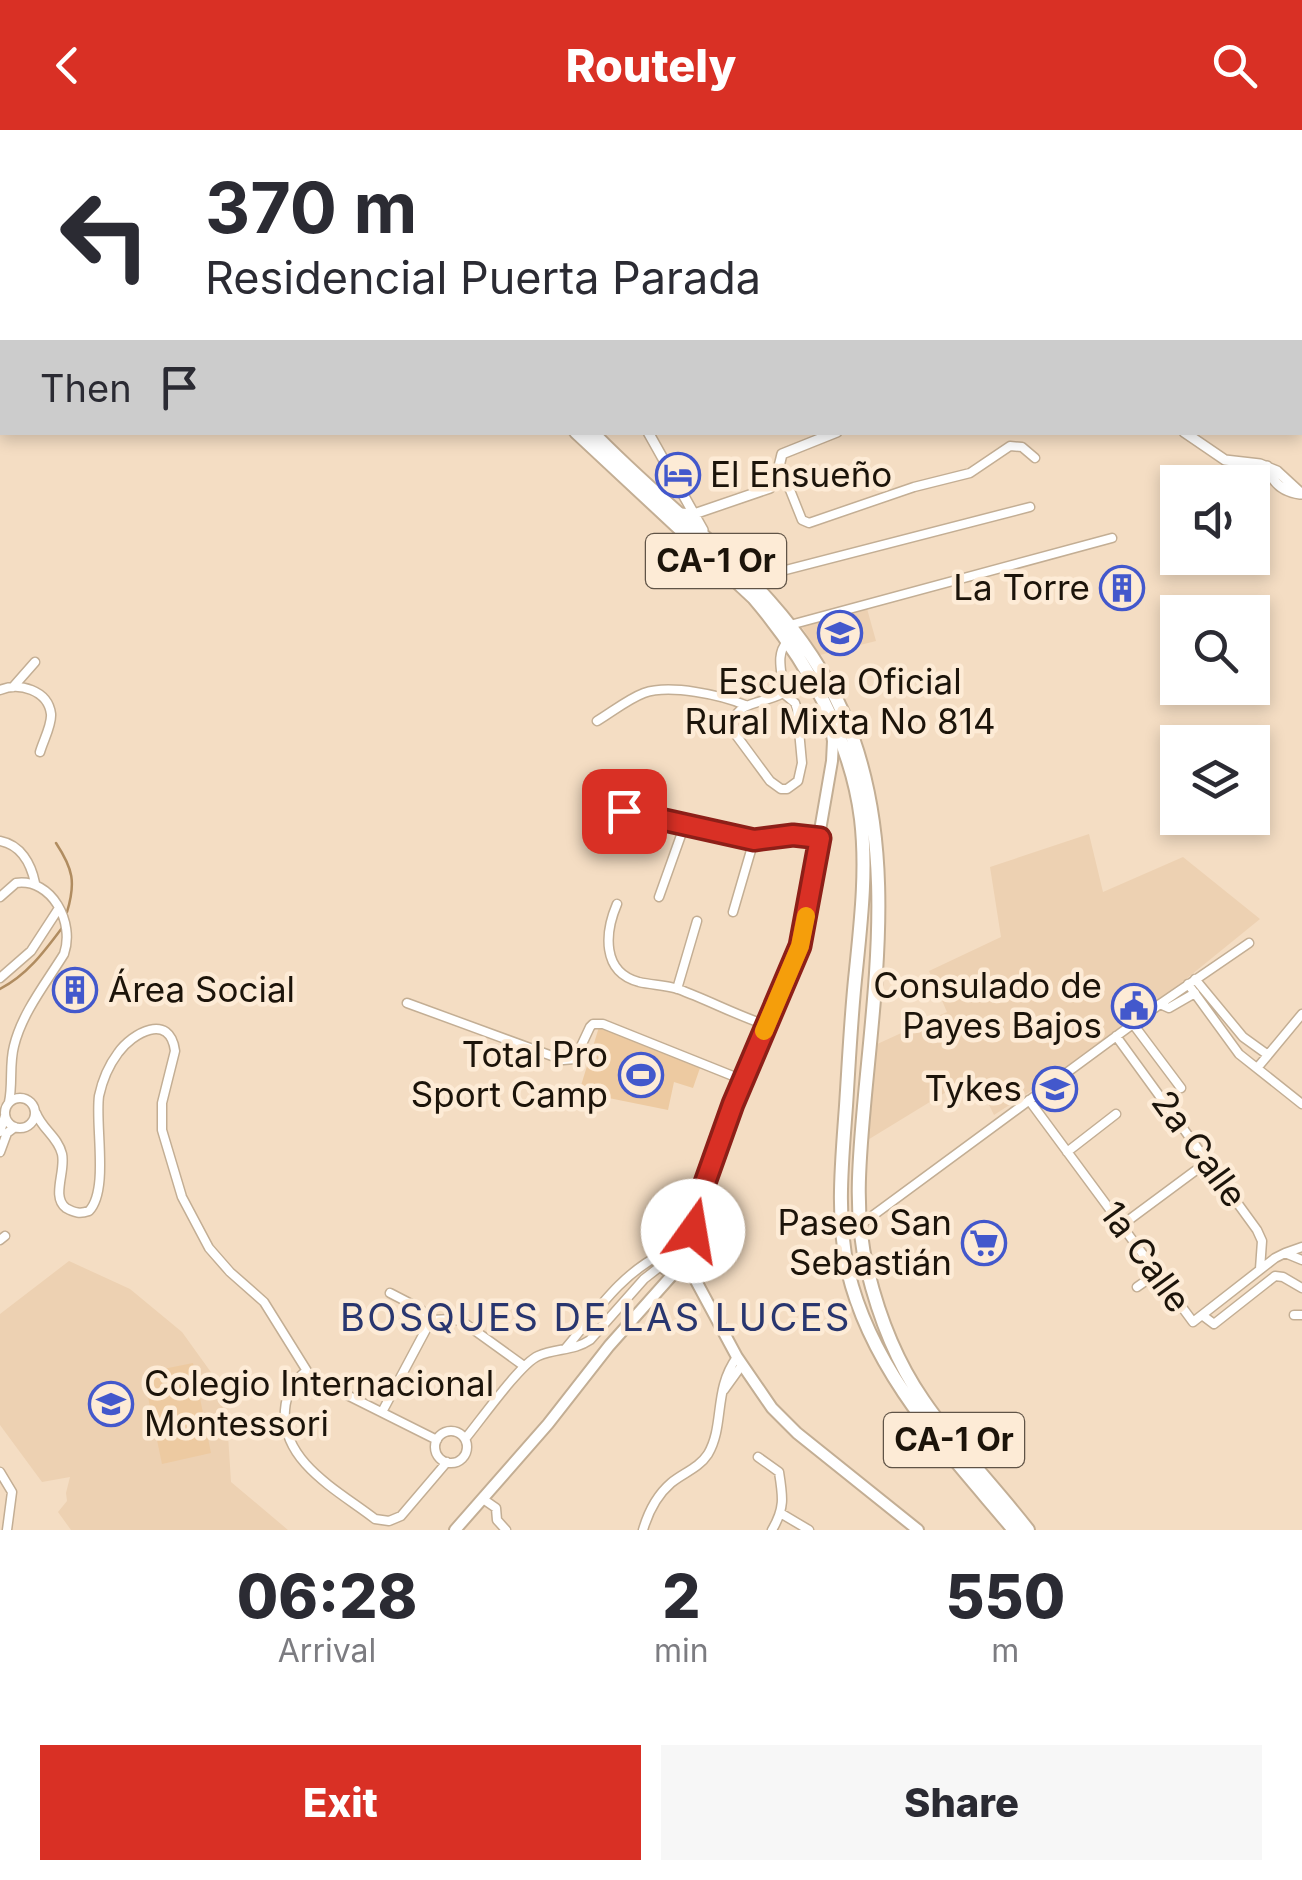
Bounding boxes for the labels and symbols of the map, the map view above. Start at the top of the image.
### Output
hotel icon: El Ensueño [655,452,701,498]
place label: El Ensueño [710,453,892,495]
road number: CA-1 Or [646,534,786,588]
building icon: La Torre [1099,565,1145,611]
place label: La Torre [953,566,1090,608]
school or university icon: Escuela Oficial Rural Mixta No 814 [817,610,863,656]
place label: Escuela Oficial Rural Mixta No 814 [684,660,996,742]
pin [582,769,667,854]
place label: Consulado de Payes Bajos [873,964,1102,1046]
building icon: Área Social [52,967,98,1013]
place label: Área Social [108,968,295,1010]
public building icon: Consulado de Payes Bajos [1111,983,1157,1029]
place label: Total Pro Sport Camp [411,1033,608,1115]
sports icon: Total Pro Sport Camp [618,1052,664,1098]
school or university icon: Tykes [1032,1066,1078,1112]
place label: Tykes [924,1067,1022,1109]
street label: 2a Calle [1144,1082,1256,1215]
position arrow [641,1179,745,1283]
street label: 1a Calle [1092,1193,1200,1320]
place label: Paseo San Sebastián [777,1201,952,1283]
supermarket icon: Paseo San Sebastián [961,1220,1007,1266]
district label: BOSQUES DE LAS LUCES [340,1294,852,1340]
place label: Colegio Internacional Montessori [144,1362,494,1444]
school or university icon: Colegio Internacional Montessori [88,1381,134,1427]
road number: CA-1 Or [884,1413,1024,1467]

